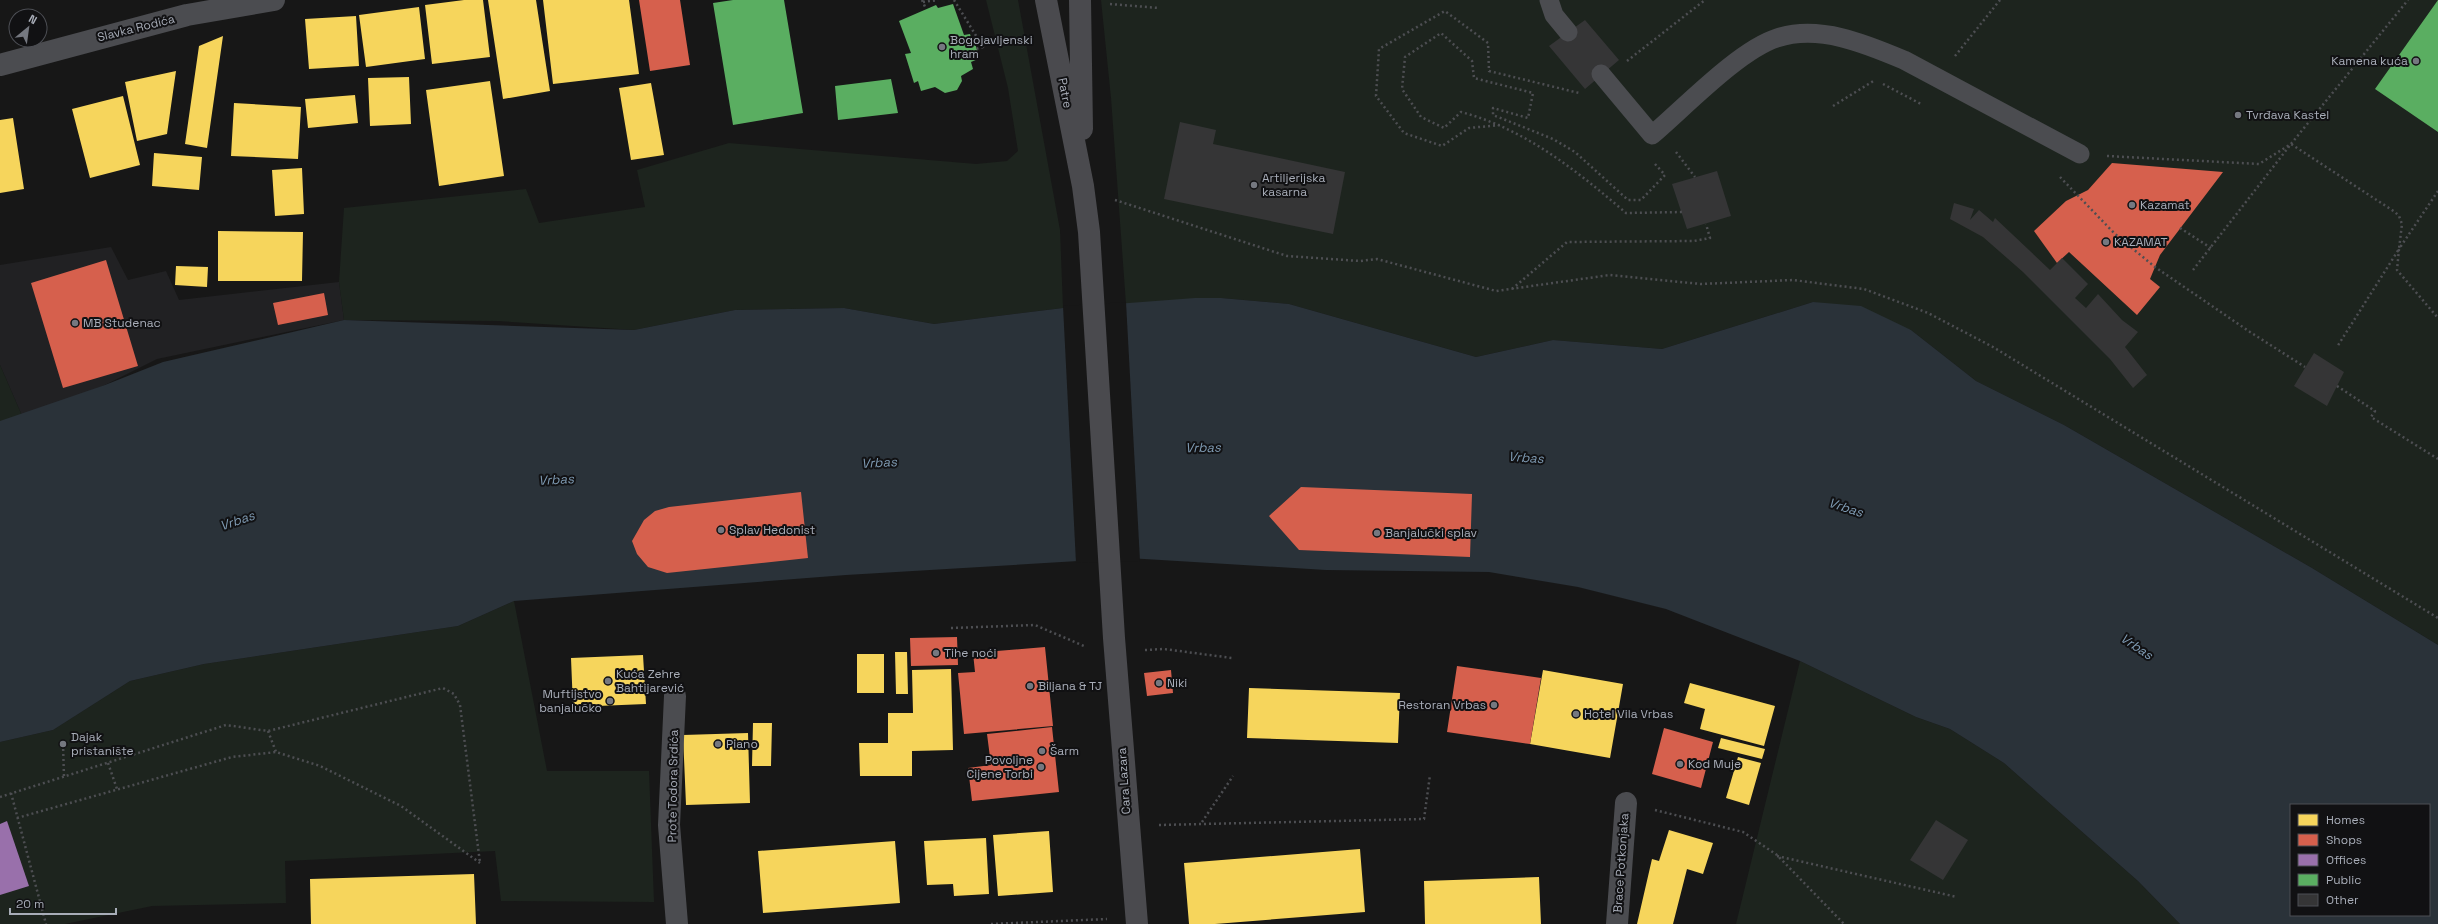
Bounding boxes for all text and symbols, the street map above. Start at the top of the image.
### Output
north arrow [8,8,48,48]
text: N [26,11,39,27]
street label: Slavka Rodića [96,11,177,45]
place label: Bogojavljenski hram [950,32,1033,62]
marker: Bogojavljenski hram [937,42,947,52]
place label: Kamena kuća [2331,53,2408,69]
marker: Kamena kuća [2411,56,2421,66]
street label: Patre [1054,76,1076,110]
place label: Tvrđava Kastel [2246,107,2329,123]
marker: Tvrđava Kastel [2233,110,2243,120]
place label: Artiljerijska kasarna [1262,170,1326,200]
marker: Artiljerijska kasarna [1249,180,1259,190]
place label: Kazamat [2140,197,2190,213]
marker: Kazamat [2127,200,2137,210]
place label: KAZAMAT [2114,234,2167,250]
marker: KAZAMAT [2101,237,2111,247]
place label: MB Studenac [83,315,161,331]
marker: MB Studenac [70,318,80,328]
water label: Vrbas [1185,439,1222,456]
water label: Vrbas [1508,448,1545,467]
water label: Vrbas [861,453,898,472]
water label: Vrbas [538,470,575,489]
water label: Vrbas [1826,494,1866,521]
water label: Vrbas [218,506,258,534]
place label: Splav Hedonist [729,522,815,538]
marker: Splav Hedonist [716,525,726,535]
place label: Banjalučki splav [1385,525,1478,541]
marker: Banjalučki splav [1372,528,1382,538]
water label: Vrbas [2117,629,2157,664]
place label: Tihe noći [944,645,996,661]
marker: Tihe noći [931,648,941,658]
place label: Kuća Zehre Bahtijarević [616,666,684,696]
place label: Niki [1167,675,1187,691]
marker: Kuća Zehre Bahtijarević [603,676,613,686]
place label: Biljana & TJ [1038,678,1102,694]
marker: Niki [1154,678,1164,688]
marker: Biljana & TJ [1025,681,1035,691]
place label: Muftijstvo banjalučko [539,686,602,716]
marker: Muftijstvo banjalučko [605,696,615,706]
place label: Restoran Vrbas [1398,697,1486,713]
marker: Restoran Vrbas [1489,700,1499,710]
place label: Hotel Vila Vrbas [1584,706,1673,722]
marker: Hotel Vila Vrbas [1571,709,1581,719]
place label: Dajak pristanište [71,729,134,759]
street label: Prote Todora Srdića [664,729,682,843]
place label: Piano [726,736,758,752]
marker: Dajak pristanište [58,739,68,749]
marker: Piano [713,739,723,749]
place label: Šarm [1050,743,1079,759]
marker: Šarm [1037,746,1047,756]
street label: Cara Lazara [1114,747,1134,815]
place label: Povoljne Cijene Torbi [967,752,1033,782]
place label: Kod Muje [1688,756,1741,772]
marker: Kod Muje [1675,759,1685,769]
marker: Povoljne Cijene Torbi [1036,762,1046,772]
legend [2290,804,2430,916]
street label: Brace Potkonjaka [1610,812,1632,913]
text: Homes [2326,812,2365,828]
text: Shops [2326,832,2362,848]
text: Offices [2326,852,2366,868]
text: Public [2326,872,2361,888]
scale bar [10,890,116,916]
text: Other [2326,892,2359,908]
text: 20 m [16,896,44,912]

